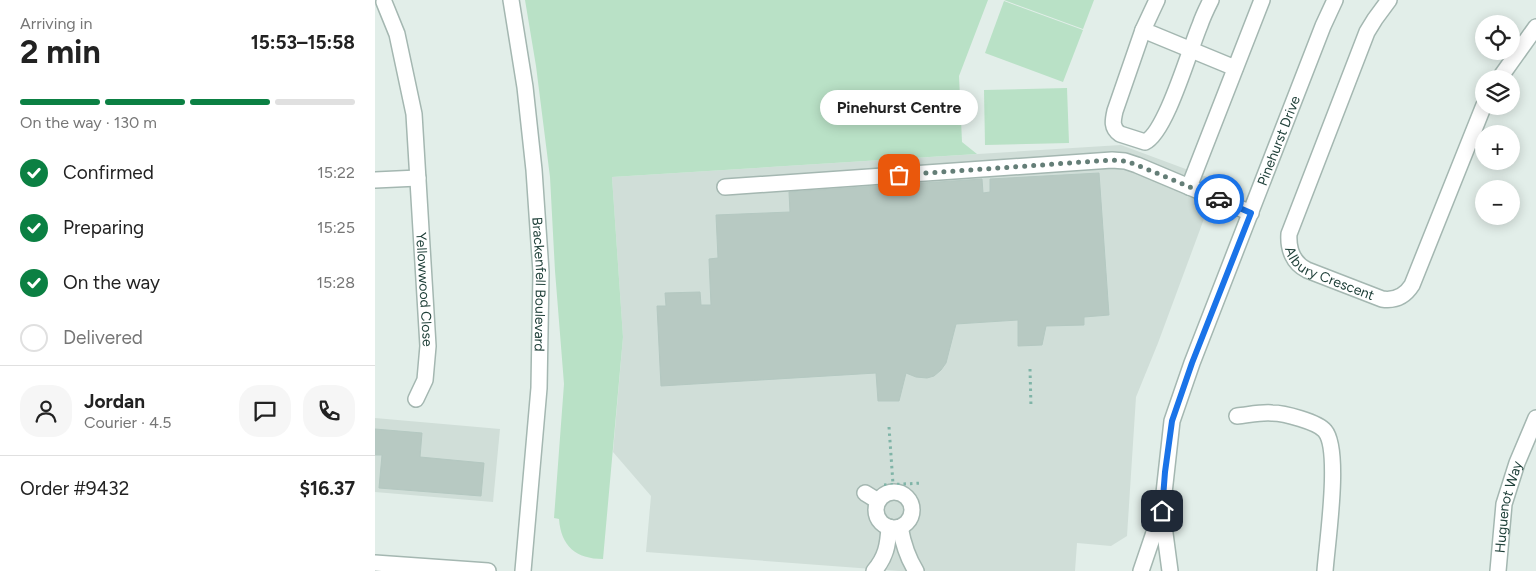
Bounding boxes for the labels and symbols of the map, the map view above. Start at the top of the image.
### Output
callout: Pinehurst Centre [820,90,978,125]
street label: Pinehurst Drive [1254,93,1304,188]
pin [878,154,920,196]
courier [1194,174,1244,224]
street label: Brackenfell Boulevard [528,216,549,352]
street label: Yellowwood Close [412,232,436,347]
street label: Albury Crescent [1281,244,1377,304]
street label: Huguenot Way [1492,458,1526,554]
pin [1141,490,1183,532]

